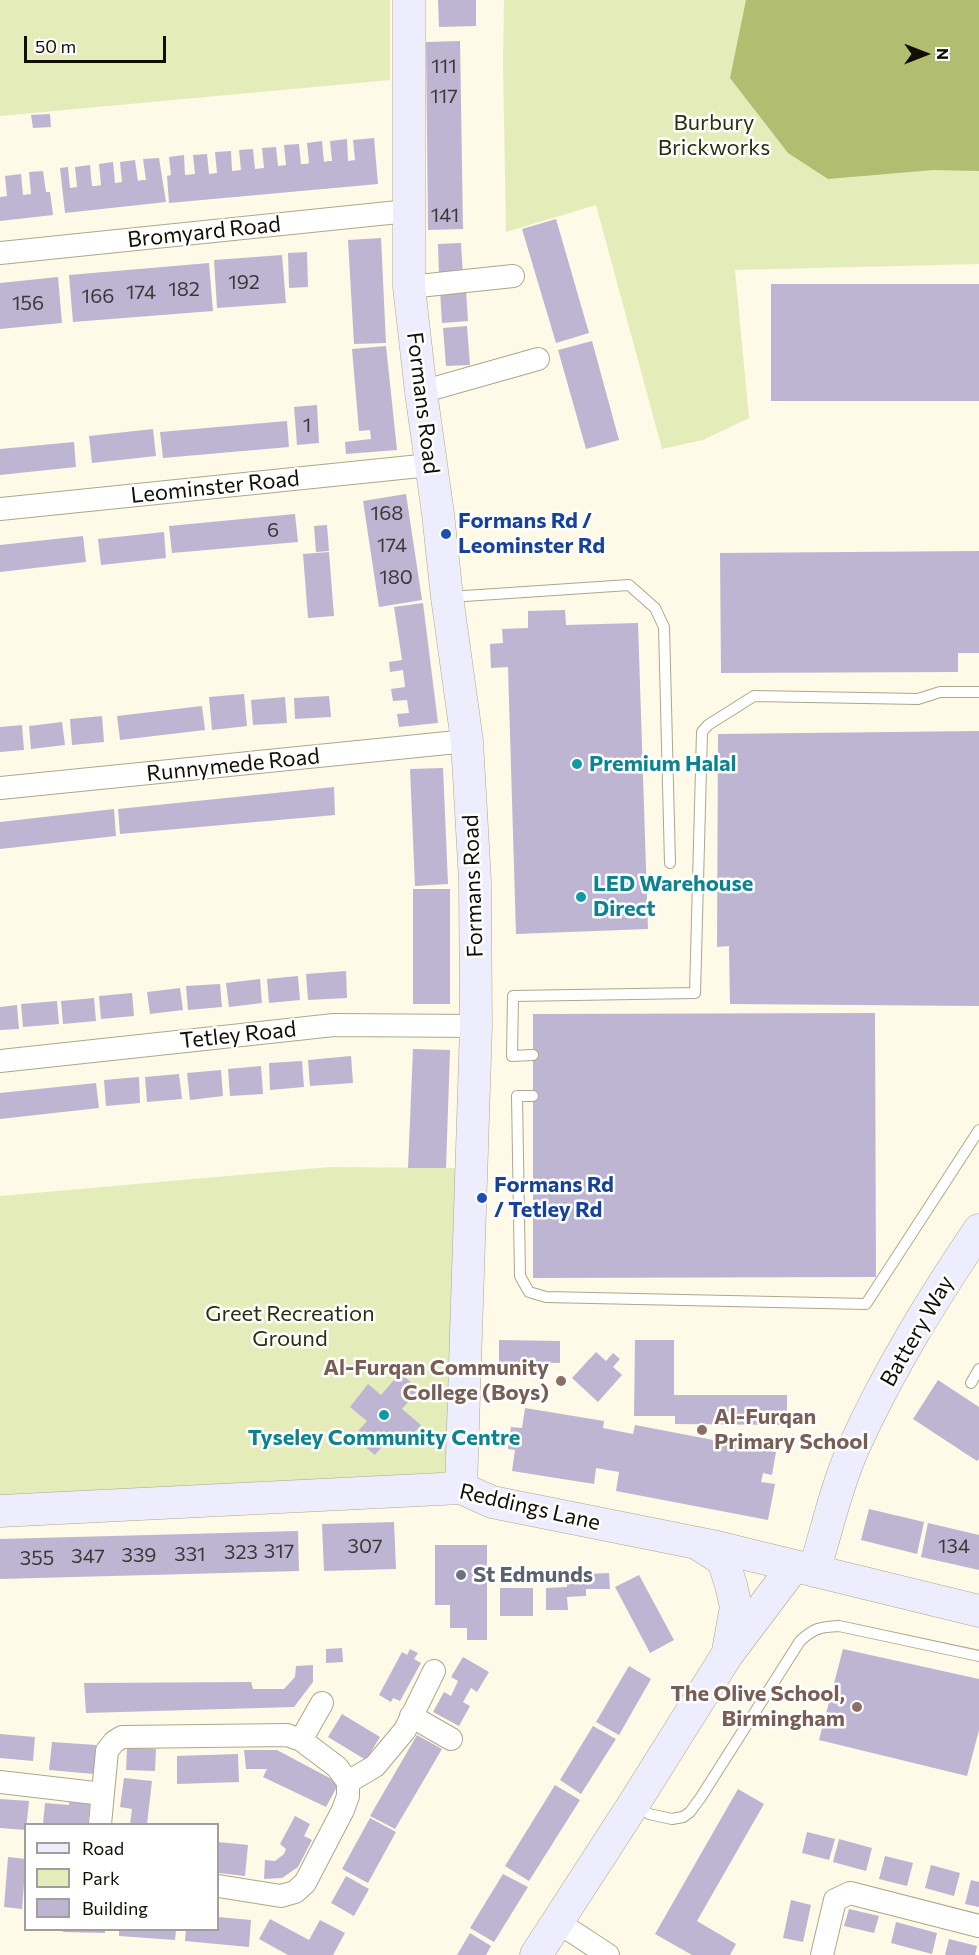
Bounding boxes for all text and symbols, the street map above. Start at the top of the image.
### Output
scale bar [27,24,170,62]
north arrow [895,24,955,84]
text: 50 m [35,35,76,57]
text: N [934,48,953,60]
house number: 111 [431,54,457,78]
house number: 117 [430,84,458,108]
park label: Burbury Brickworks [658,110,770,162]
house number: 141 [431,203,459,227]
street label: Bromyard Road [126,211,282,253]
house number: 192 [228,270,260,294]
house number: 182 [168,277,200,301]
house number: 174 [126,280,156,304]
house number: 166 [82,284,114,308]
house number: 156 [12,291,44,315]
street label: Formans Road [401,330,445,476]
house number: 1 [303,413,311,437]
street label: Leominster Road [129,465,301,509]
house number: 168 [371,501,403,525]
place label: Formans Rd / Leominster Rd [458,508,605,560]
house number: 6 [267,518,279,542]
marker: Formans Rd / Leominster Rd [439,527,453,541]
house number: 174 [377,533,407,557]
house number: 180 [379,565,413,589]
street label: Runnymede Road [145,743,321,787]
place label: Premium Halal [589,751,737,777]
marker: Premium Halal [570,757,584,771]
street label: Formans Road [457,814,489,958]
place label: LED Warehouse Direct [593,871,753,922]
marker: LED Warehouse Direct [574,890,588,904]
street label: Tetley Road [179,1016,297,1054]
place label: Formans Rd / Tetley Rd [494,1172,614,1224]
marker: Formans Rd / Tetley Rd [475,1191,489,1205]
street label: Battery Way [875,1271,959,1391]
park label: Greet Recreation Ground [205,1301,375,1352]
place label: Al-Furqan Community College (Boys) [323,1355,549,1406]
marker: Al-Furqan Community College (Boys) [554,1374,568,1388]
place label: Al-Furqan Primary School [714,1404,869,1456]
marker: Tyseley Community Centre [377,1408,391,1422]
marker: Al-Furqan Primary School [695,1423,709,1437]
place label: Tyseley Community Centre [248,1425,520,1451]
street label: Reddings Lane [457,1478,603,1536]
house number: 307 [348,1534,382,1558]
house number: 134 [938,1534,970,1558]
house number: 317 [264,1539,294,1563]
house number: 323 [224,1540,258,1564]
house number: 331 [174,1542,206,1566]
house number: 339 [122,1543,156,1567]
house number: 347 [71,1544,105,1568]
house number: 355 [20,1546,54,1570]
place label: St Edmunds [473,1562,593,1588]
marker: St Edmunds [454,1568,468,1582]
place label: The Olive School, Birmingham [671,1681,845,1732]
marker: The Olive School, Birmingham [850,1700,864,1714]
legend [24,1823,219,1931]
text: Road [82,1837,124,1859]
text: Park [82,1867,120,1889]
text: Building [82,1897,148,1919]

